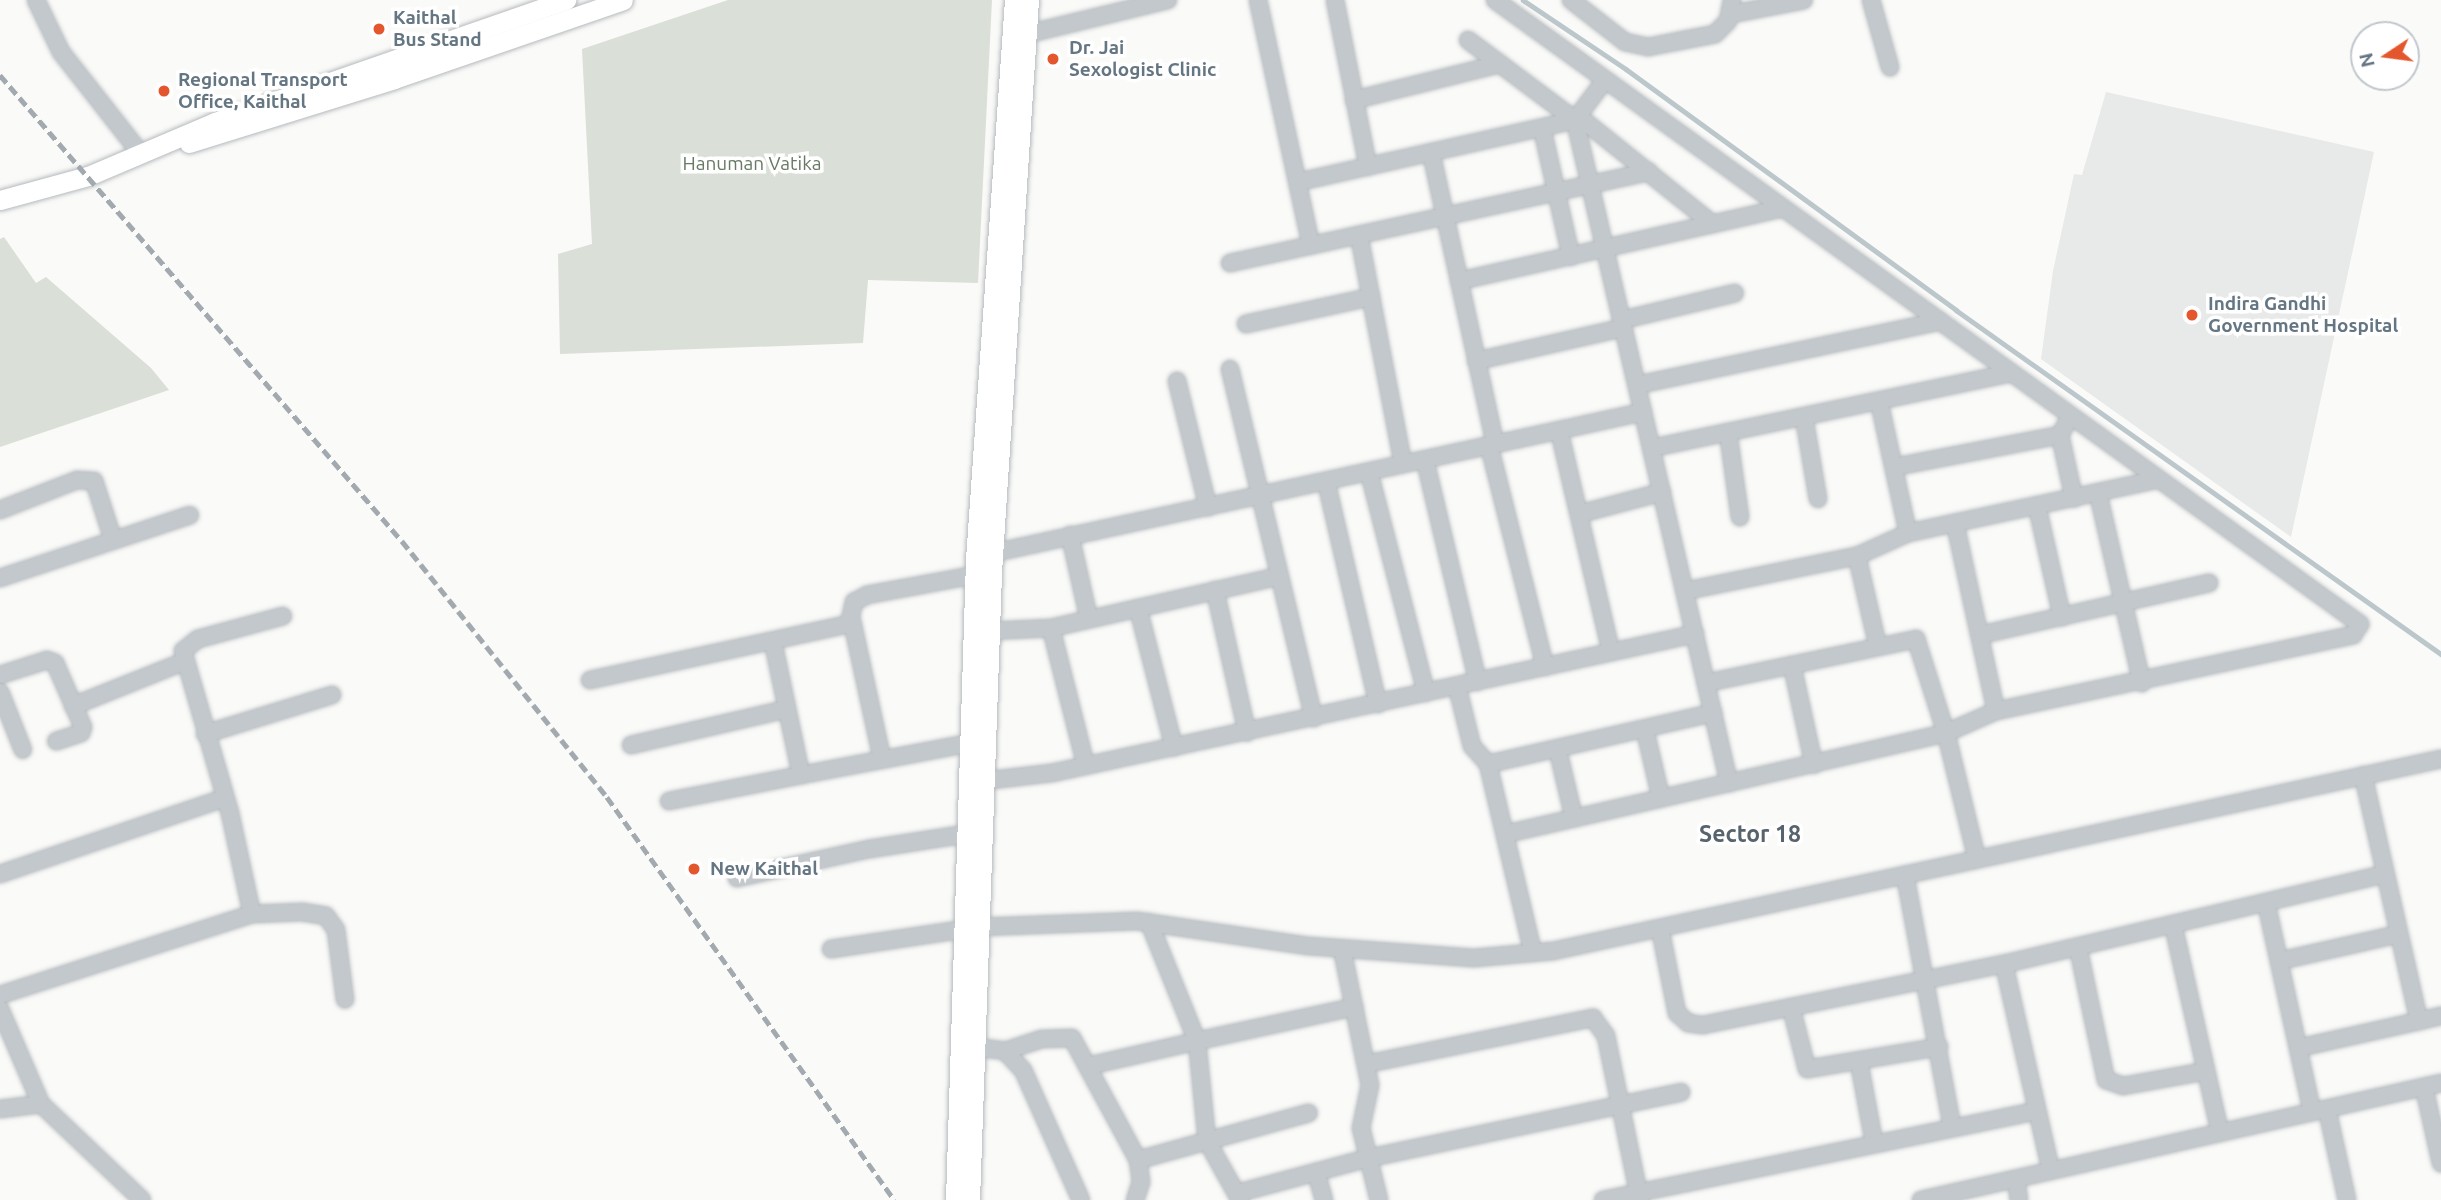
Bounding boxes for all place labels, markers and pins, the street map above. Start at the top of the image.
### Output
place label: Kaithal Bus Stand [393,7,482,51]
marker: Kaithal Bus Stand [371,21,387,37]
place label: Dr. Jai Sexologist Clinic [1069,37,1216,81]
marker: Dr. Jai Sexologist Clinic [1043,49,1063,69]
place label: Regional Transport Office, Kaithal [178,69,348,113]
marker: Regional Transport Office, Kaithal [156,83,172,99]
place label: Indira Gandhi Government Hospital [2208,293,2398,337]
marker: Indira Gandhi Government Hospital [2182,305,2202,325]
place label: New Kaithal [710,858,818,880]
marker: New Kaithal [684,859,704,879]

